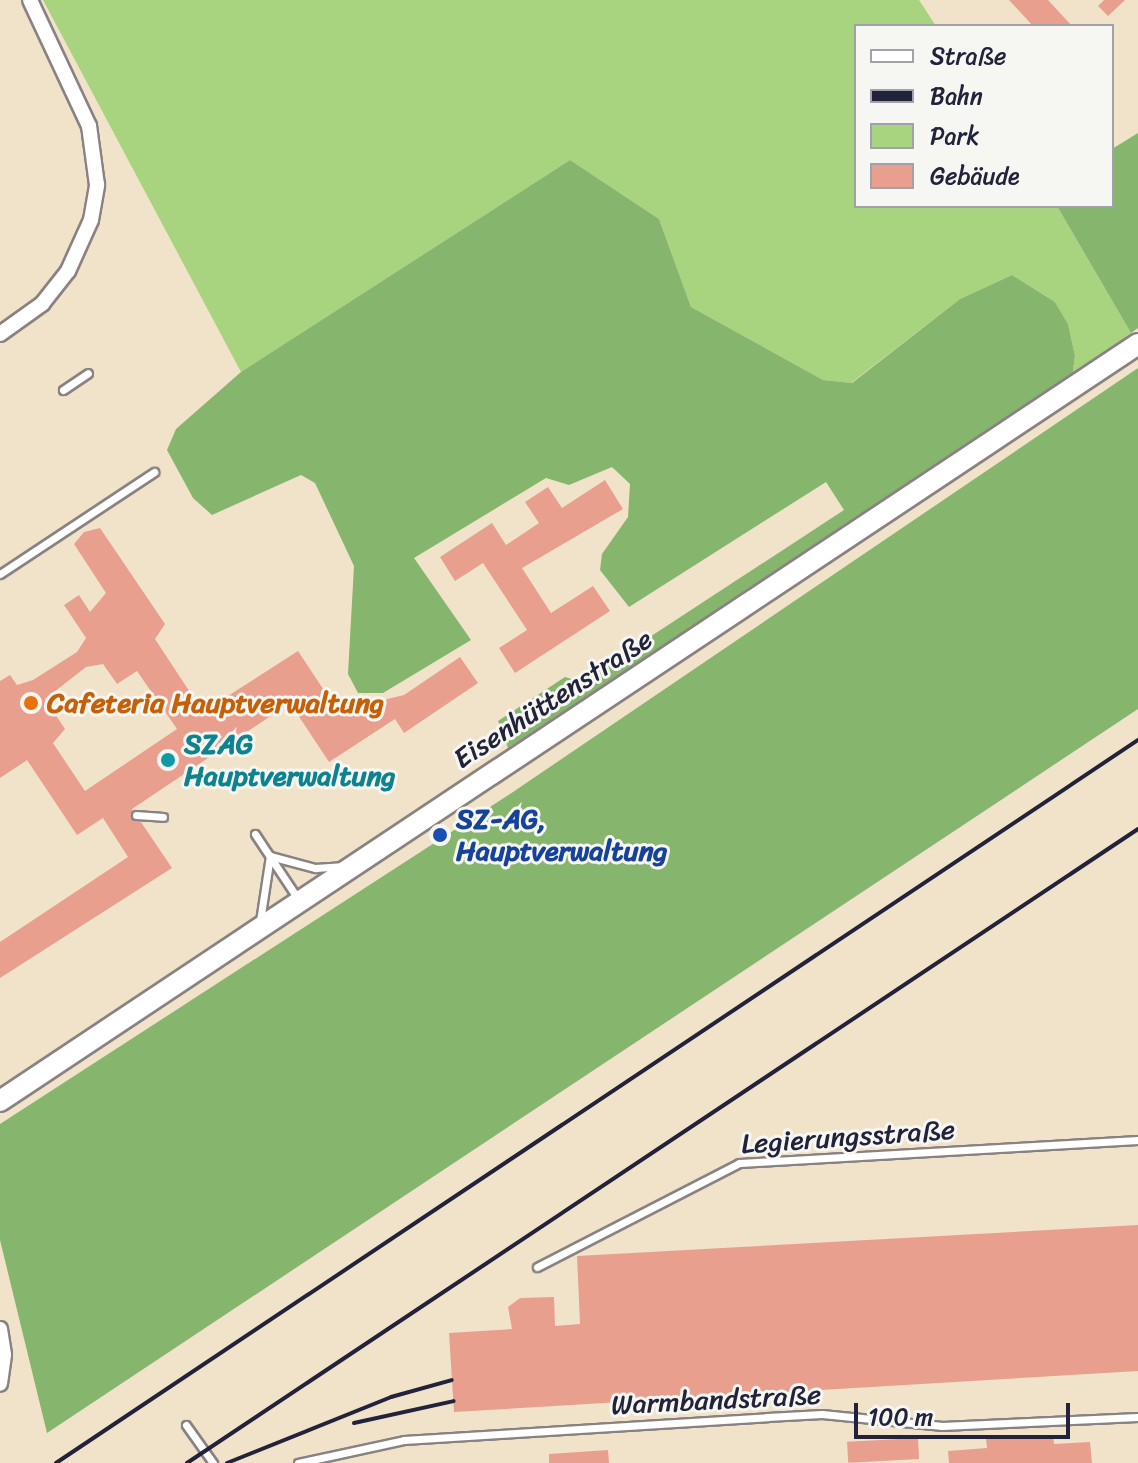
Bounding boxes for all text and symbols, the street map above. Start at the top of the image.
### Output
legend [854,24,1114,208]
text: Straße [930,35,1006,77]
text: Bahn [930,75,983,117]
text: Park [930,115,979,157]
text: Gebäude [930,155,1020,197]
street label: Eisenhüttenstraße [447,622,659,776]
place label: Cafeteria Hauptverwaltung [47,686,383,720]
marker: Cafeteria Hauptverwaltung [22,694,40,712]
place label: SZAG Hauptverwaltung [184,727,396,793]
marker: SZAG Hauptverwaltung [159,751,177,769]
place label: SZ-AG, Hauptverwaltung [456,802,668,868]
marker: SZ-AG, Hauptverwaltung [431,826,449,844]
street label: Legierungsstraße [740,1113,956,1161]
street label: Warmbandstraße [610,1378,822,1422]
scale bar [858,1387,1074,1437]
text: 100 m [868,1396,933,1438]

